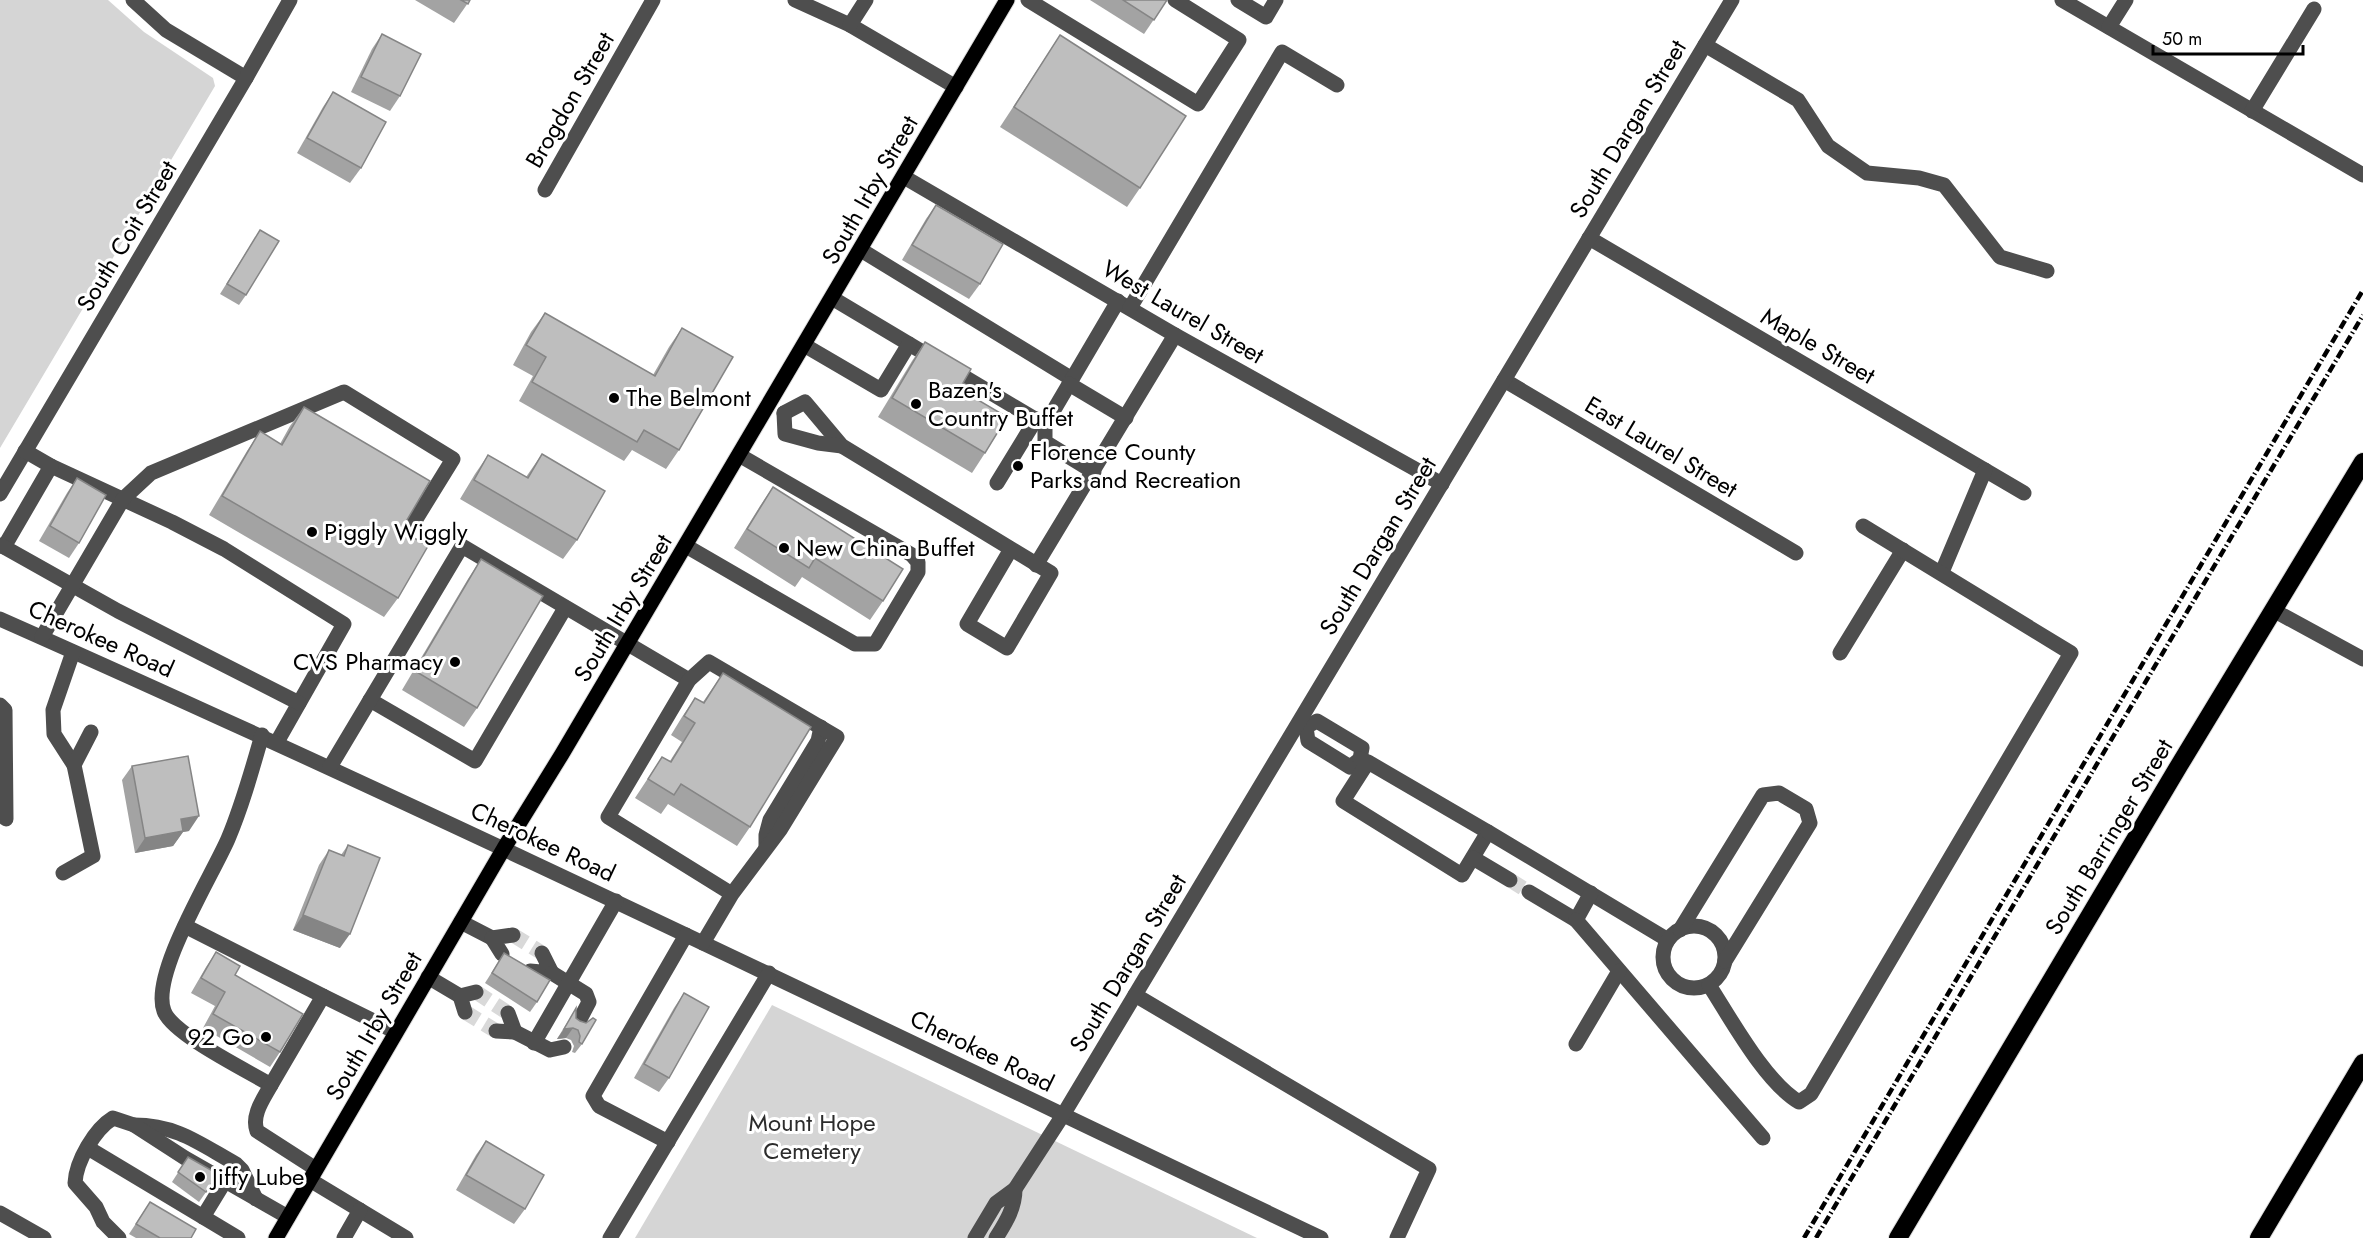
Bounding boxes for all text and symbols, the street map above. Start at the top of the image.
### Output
scale bar [2153,18,2303,56]
street label: Brogdon Street [516,25,623,174]
text: 50 m [2162,26,2202,52]
street label: South Dargan Street [1560,33,1695,225]
street label: South Irby Street [813,109,927,271]
street label: South Coit Street [68,153,186,318]
street label: West Laurel Street [1096,251,1271,372]
street label: Maple Street [1755,299,1882,393]
place label: Bazen's Country Buffet [928,372,1073,435]
place label: The Belmont [626,380,751,415]
street label: East Laurel Street [1578,387,1744,506]
marker: The Belmont [607,391,621,405]
marker: Bazen's Country Buffet [909,397,923,411]
place label: Florence County Parks and Recreation [1030,434,1241,497]
street label: South Dargan Street [1310,450,1445,642]
marker: Florence County Parks and Recreation [1011,459,1025,473]
place label: Piggly Wiggly [324,514,468,549]
marker: Piggly Wiggly [305,525,319,539]
street label: South Irby Street [565,527,681,688]
place label: New China Buffet [796,530,975,565]
marker: New China Buffet [777,541,791,555]
street label: Cherokee Road [23,591,180,686]
place label: CVS Pharmacy [293,644,443,679]
marker: CVS Pharmacy [448,655,462,669]
street label: South Barringer Street [2036,732,2181,942]
street label: Cherokee Road [465,793,621,890]
street label: South Dargan Street [1060,867,1195,1059]
street label: South Irby Street [317,945,431,1107]
street label: Cherokee Road [904,1001,1060,1101]
place label: 92 Go [188,1019,254,1054]
marker: 92 Go [259,1030,273,1044]
park label: Mount Hope Cemetery [748,1105,876,1168]
place label: Jiffy Lube [209,1159,304,1194]
marker: Jiffy Lube [193,1170,207,1184]

